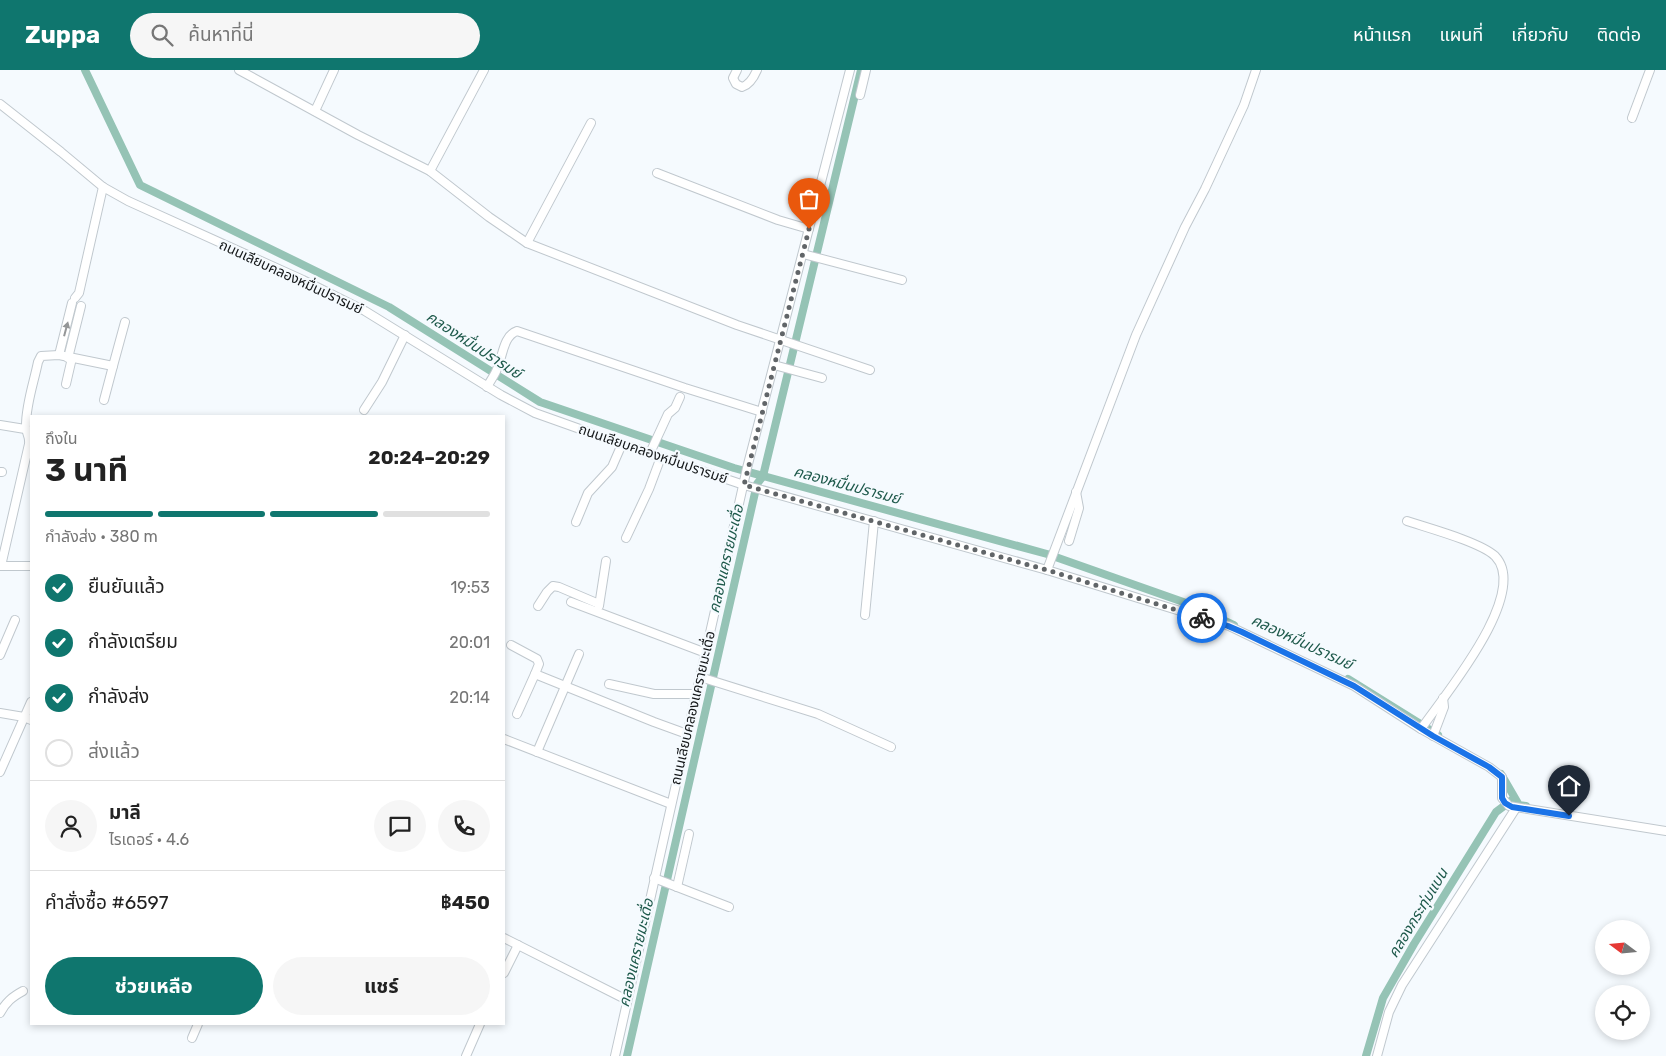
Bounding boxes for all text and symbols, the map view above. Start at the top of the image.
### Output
search box [130,13,480,58]
text: Zuppa [25,21,100,49]
icon: search [148,21,176,49]
text: ค้นหาที่นี่ [188,23,254,46]
text: หน้าแรก [1353,24,1411,46]
text: แผนที่ [1439,24,1483,46]
text: เกี่ยวกับ [1511,24,1569,46]
text: ติดต่อ [1597,24,1641,46]
pin [788,178,830,229]
icon: bag [795,185,823,213]
street label: ถนนเลียบคลองหมื่นปรารมย์ [216,234,367,318]
water label: คลองหมื่นปรารมย์ [423,306,529,384]
one-way arrow [62,321,70,336]
street label: ถนนเลียบคลองหมื่นปรารมย์ [576,419,731,488]
text: ถึงใน [45,429,78,448]
text: 20:24–20:29 [368,446,490,469]
text: 3 นาที [45,451,128,489]
water label: คลองหมื่นปรารมย์ [792,460,906,509]
water label: คลองแครายมะเดื่อ [703,501,748,615]
text: กำลังส่ง · 380 m [45,527,158,546]
icon: check [45,574,73,602]
text: ยืนยันแล้ว [88,575,165,598]
text: 19:53 [450,578,490,597]
courier [1177,593,1227,643]
icon: bike [1188,604,1216,632]
water label: คลองหมื่นปรารมย์ [1249,609,1359,675]
icon: check [45,629,73,657]
street label: ถนนเลียบคลองแครายมะเดื่อ [665,629,719,787]
text: กำลังเตรียม [88,630,178,653]
text: 20:01 [449,633,490,652]
icon: check [45,684,73,712]
text: กำลังส่ง [88,685,149,708]
text: 20:14 [450,688,490,707]
text: ส่งแล้ว [88,740,140,763]
pin [1548,765,1590,816]
icon: home [1555,772,1583,800]
button: person [45,800,97,852]
button: chat [374,800,426,852]
button: phone [438,800,490,852]
text: มาลี [109,801,141,824]
text: ไรเดอร์ · 4.6 [109,830,189,849]
water label: คลองกระทุ่มแบน [1384,864,1452,961]
text: คำสั่งซื้อ #6597 [45,891,169,914]
text: ฿450 [441,891,490,914]
water label: คลองแครายมะเดื่อ [613,895,658,1009]
north arrow [1595,920,1650,975]
map controls [1595,920,1650,1040]
button: ช่วยเหลือ [45,957,263,1015]
button: แชร์ [273,957,490,1015]
button: locate [1595,985,1650,1040]

